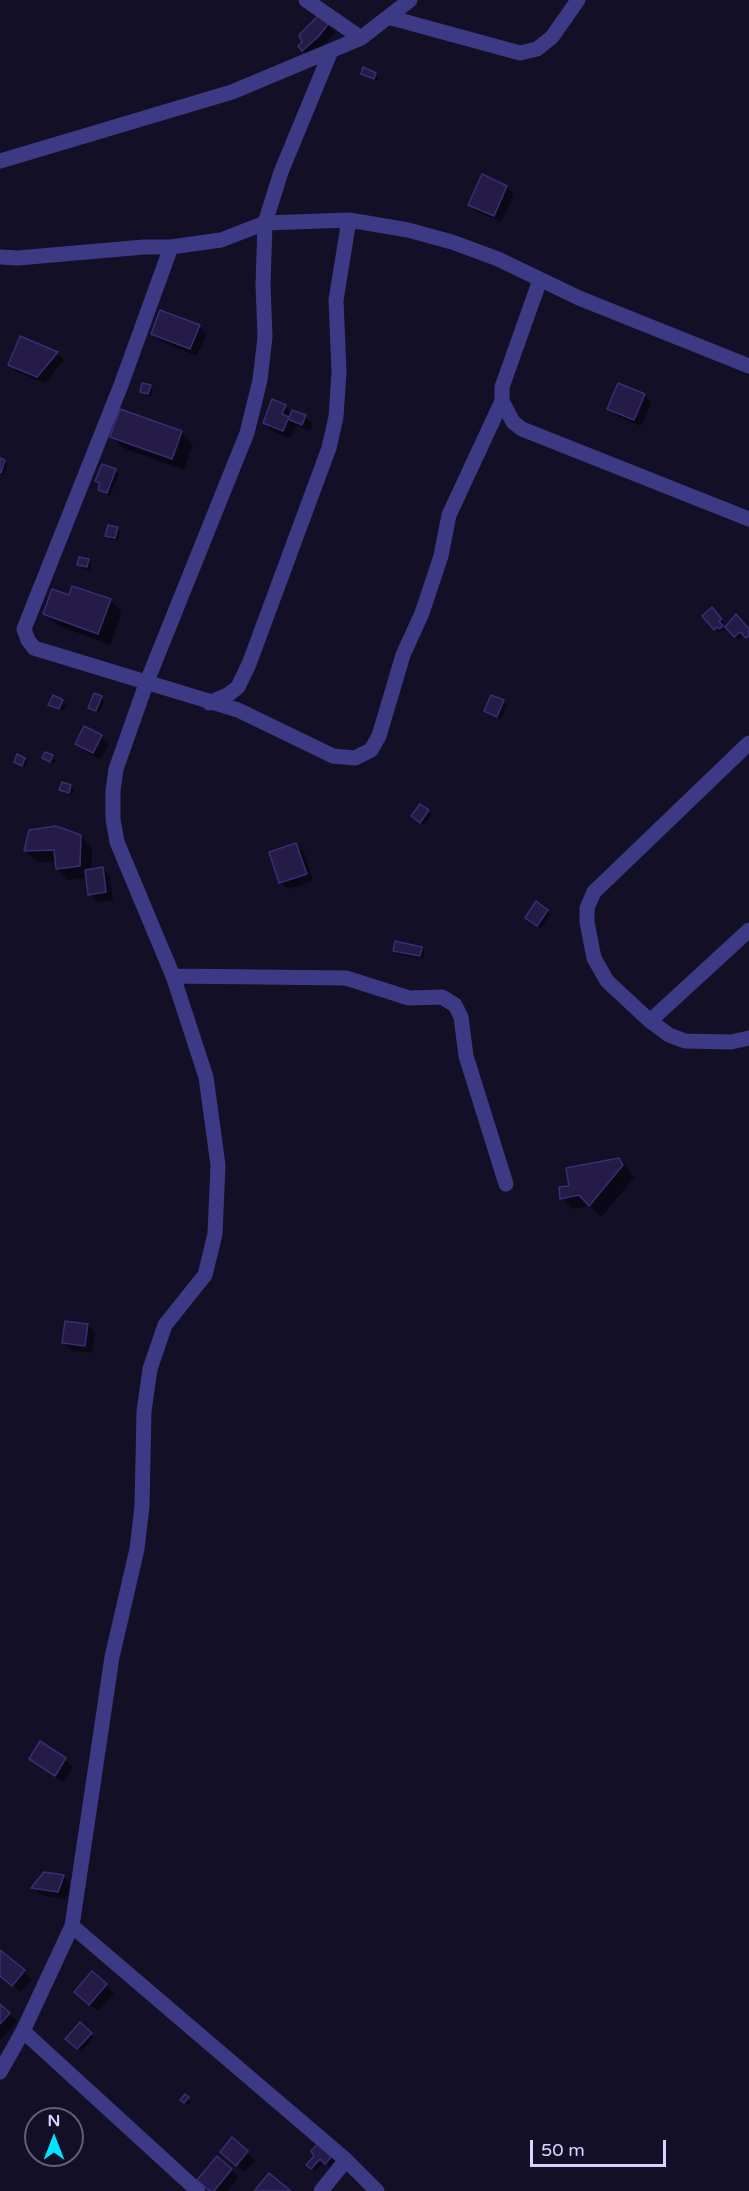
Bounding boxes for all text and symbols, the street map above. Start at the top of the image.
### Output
north arrow [24,2107,84,2167]
text: N [48,2111,60,2131]
scale bar [533,2128,670,2166]
text: 50 m [541,2139,585,2161]

